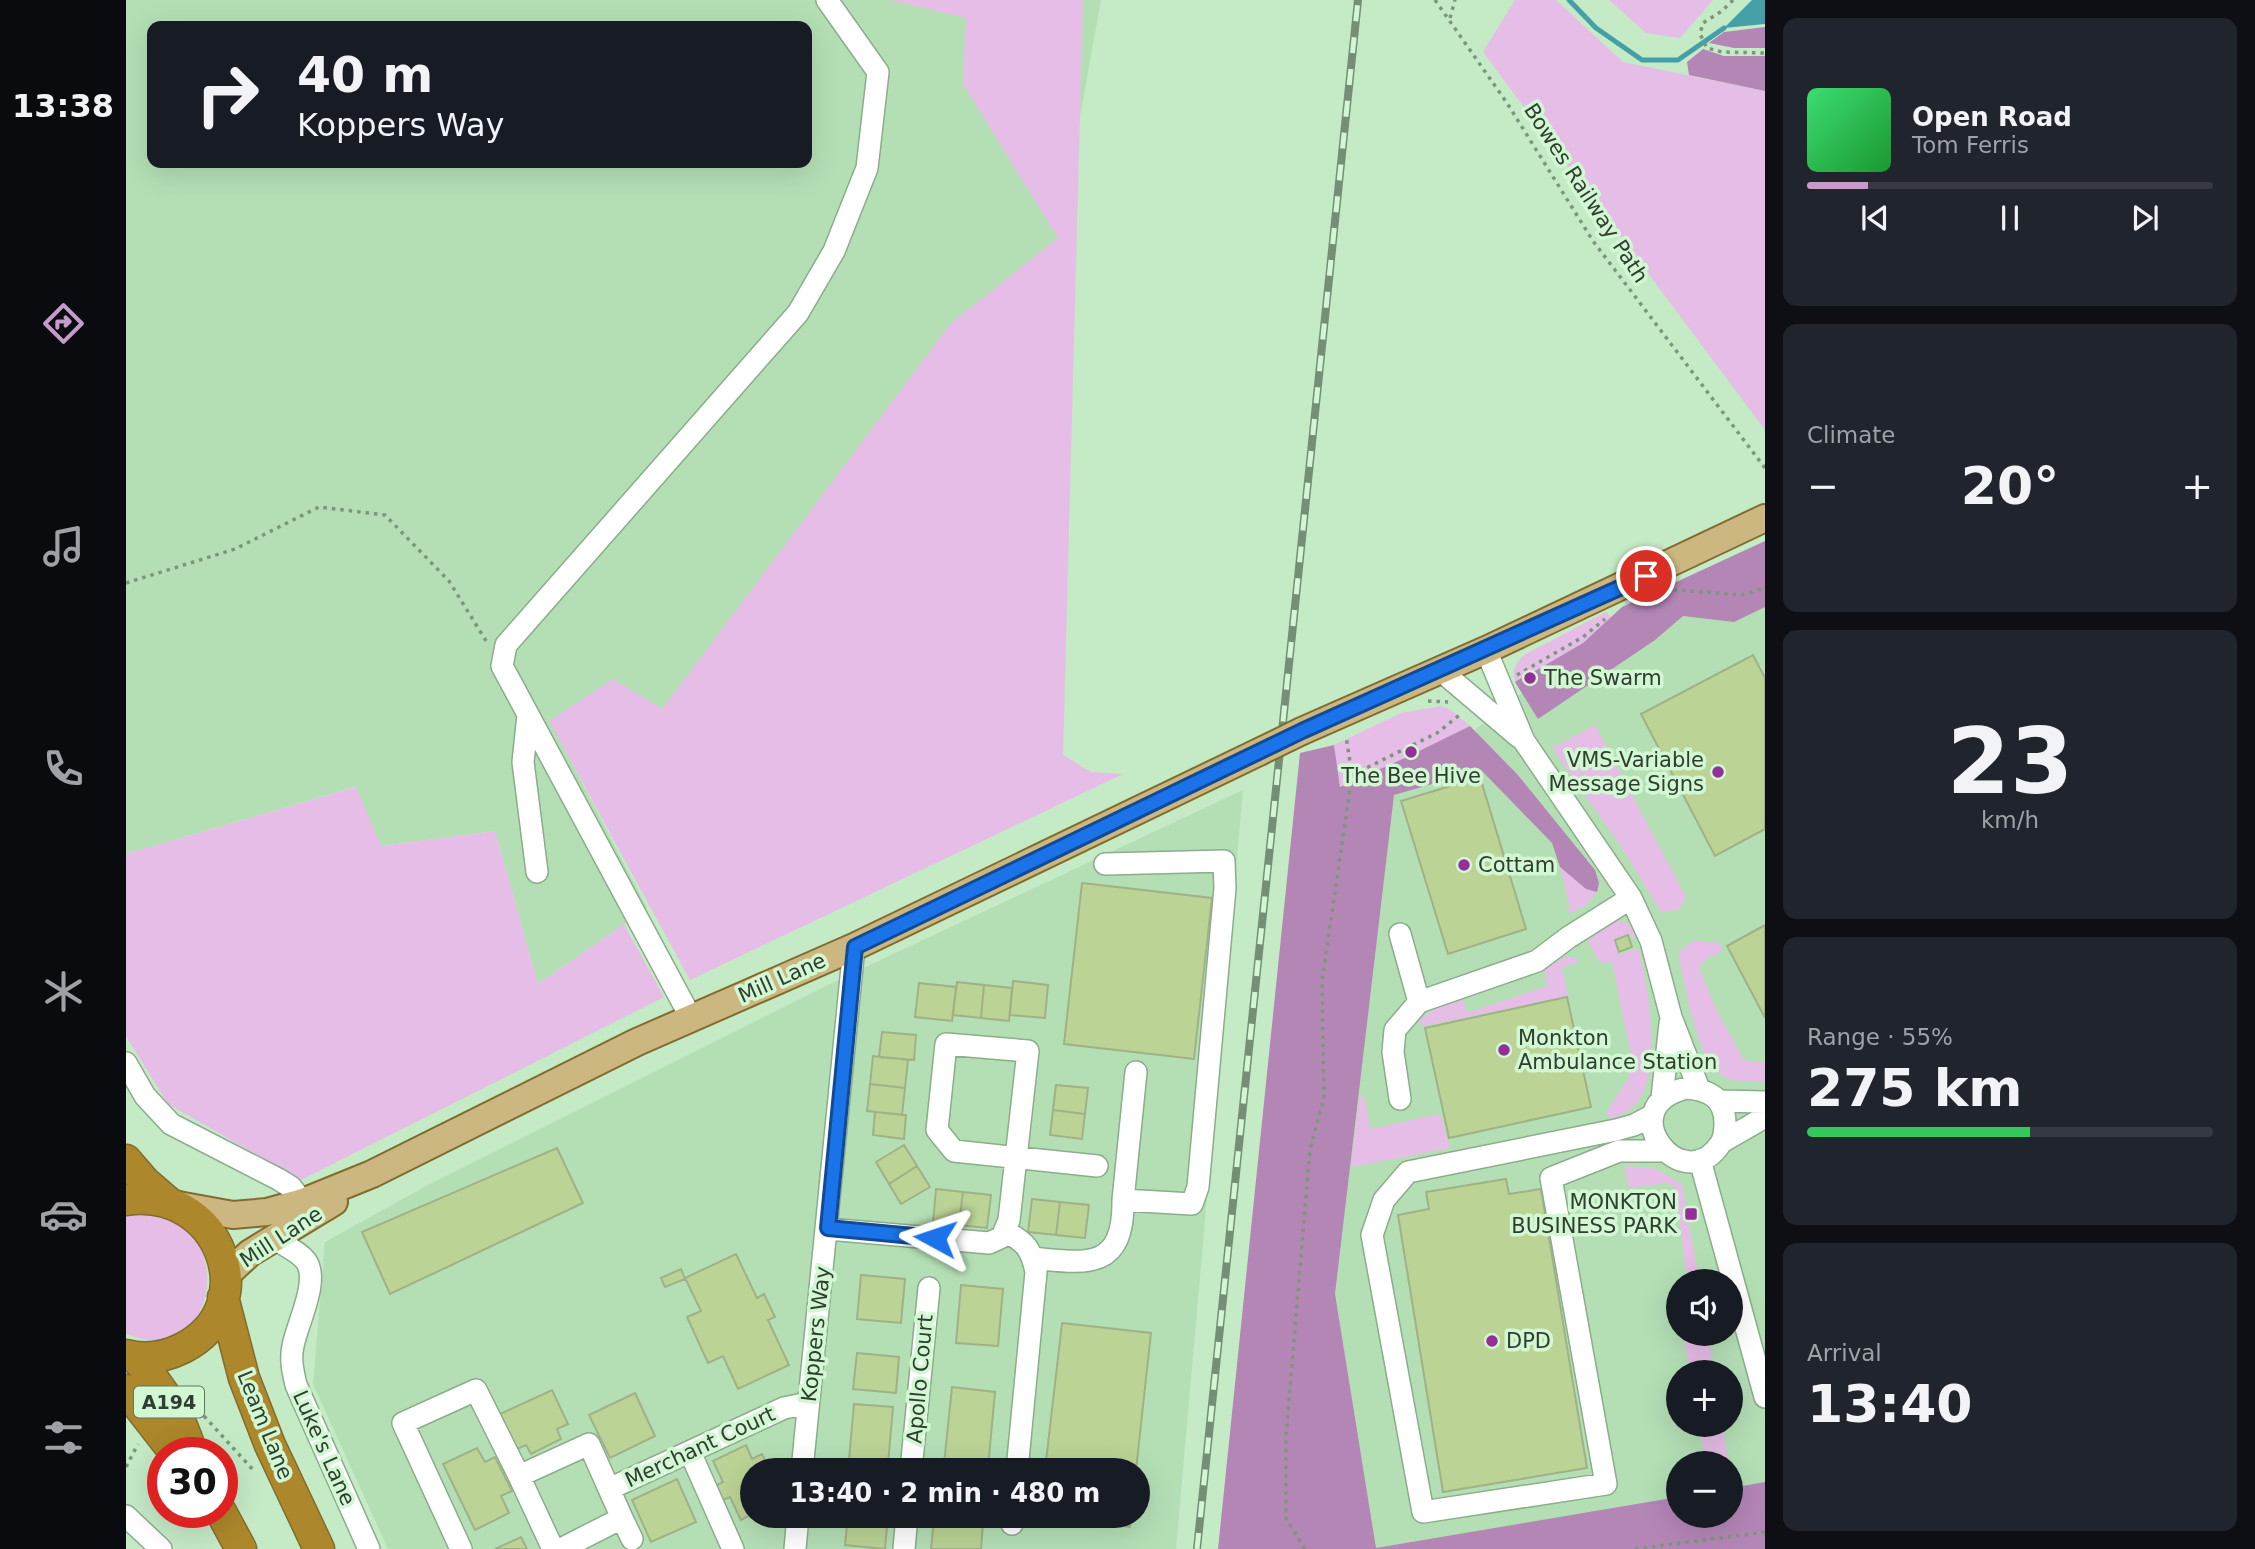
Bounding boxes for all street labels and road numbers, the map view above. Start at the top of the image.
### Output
street label: Bowes Railway Path [1519,99,1653,287]
street label: Mill Lane [735,948,829,1008]
street label: Mill Lane [235,1202,327,1272]
street label: Koppers Way [797,1265,835,1403]
street label: Apollo Court [902,1313,938,1445]
street label: Leam Lane [232,1367,298,1483]
road number: A194 [134,1386,204,1418]
street label: Luke's Lane [288,1387,360,1509]
street label: Merchant Court [621,1402,779,1492]

